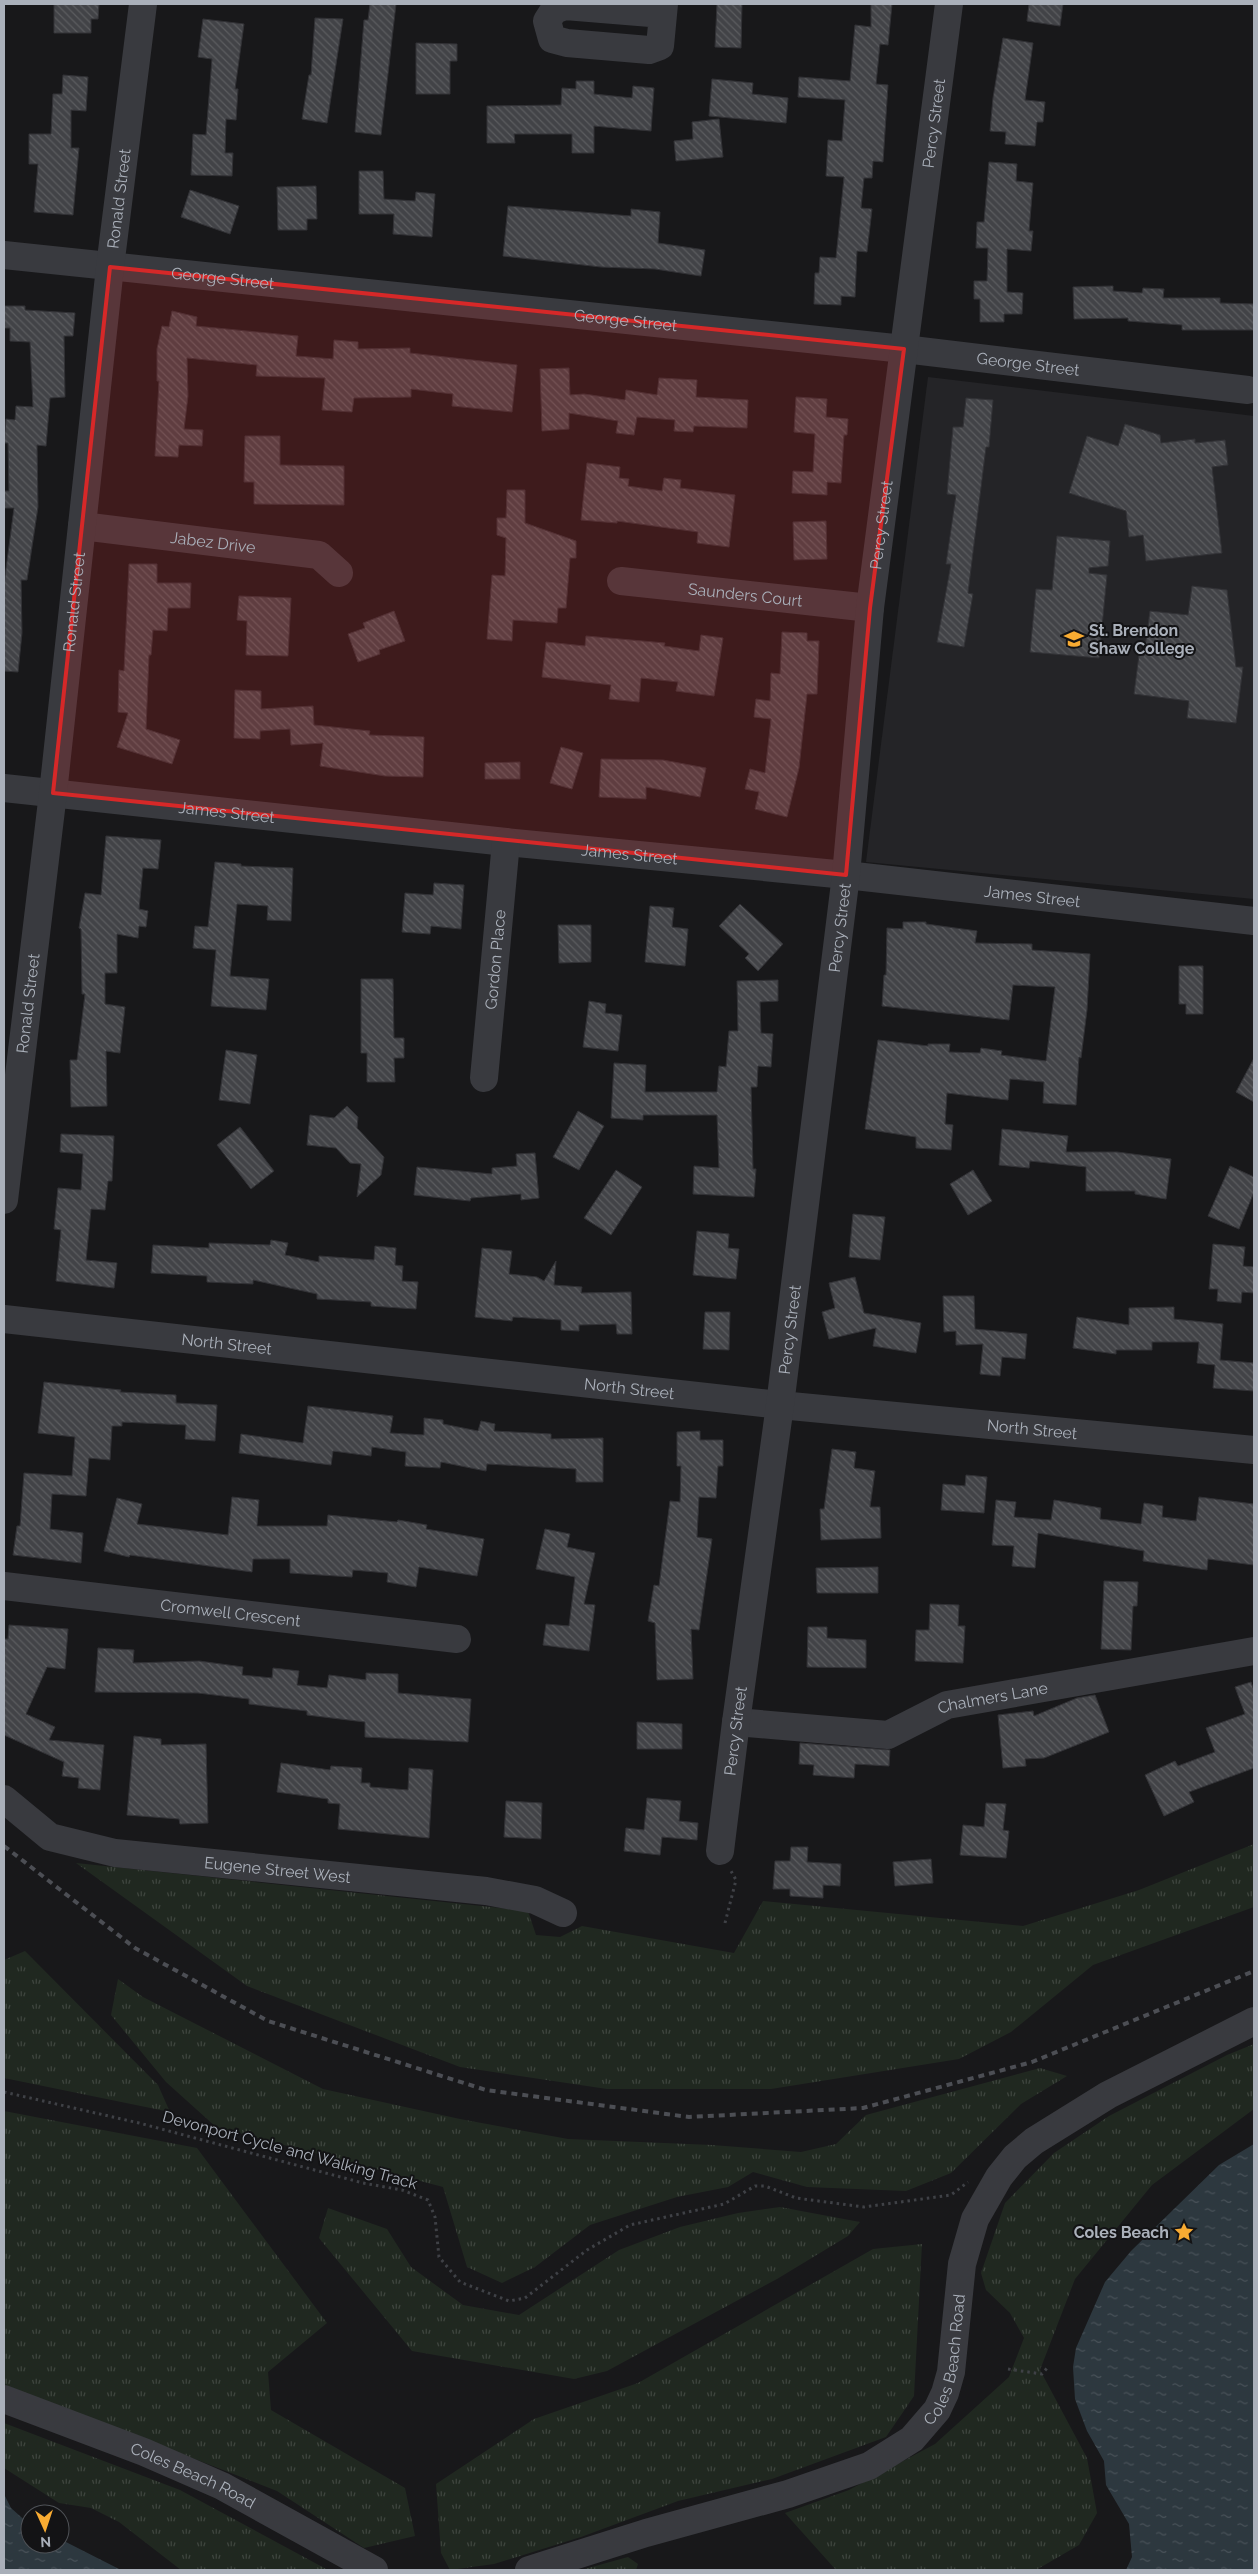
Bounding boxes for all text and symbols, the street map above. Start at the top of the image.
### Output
street label: Percy Street [918,77,949,169]
street label: Ronald Street [103,147,134,250]
street label: George Street [170,263,276,293]
street label: George Street [573,305,679,335]
street label: George Street [976,348,1081,379]
street label: Percy Street [866,478,896,571]
street label: Jabez Drive [169,527,257,557]
street label: Ronald Street [59,550,89,653]
street label: Saunders Court [687,579,804,610]
place label: St. Brendon Shaw College [1089,621,1195,658]
school or university icon: St. Brendon Shaw College [1063,628,1085,650]
street label: James Street [178,797,276,827]
street label: James Street [580,840,679,868]
street label: Percy Street [824,881,854,974]
street label: James Street [983,881,1082,911]
street label: Gordon Place [481,909,509,1010]
street label: Ronald Street [12,952,43,1054]
street label: Percy Street [774,1283,804,1375]
street label: North Street [181,1329,273,1358]
street label: North Street [583,1374,676,1403]
street label: North Street [986,1415,1079,1443]
street label: Cromwell Crescent [159,1595,302,1630]
street label: Chalmers Lane [934,1678,1049,1718]
street label: Percy Street [720,1684,750,1777]
street label: Eugene Street West [203,1853,352,1887]
street label: Devonport Cycle and Walking Track [160,2107,420,2193]
place icon: Coles Beach [1173,2221,1195,2243]
place label: Coles Beach [1074,2223,1169,2242]
street label: Coles Beach Road [919,2293,968,2429]
street label: Coles Beach Road [128,2438,259,2512]
north arrow [20,2504,70,2554]
text: N [40,2534,51,2550]

